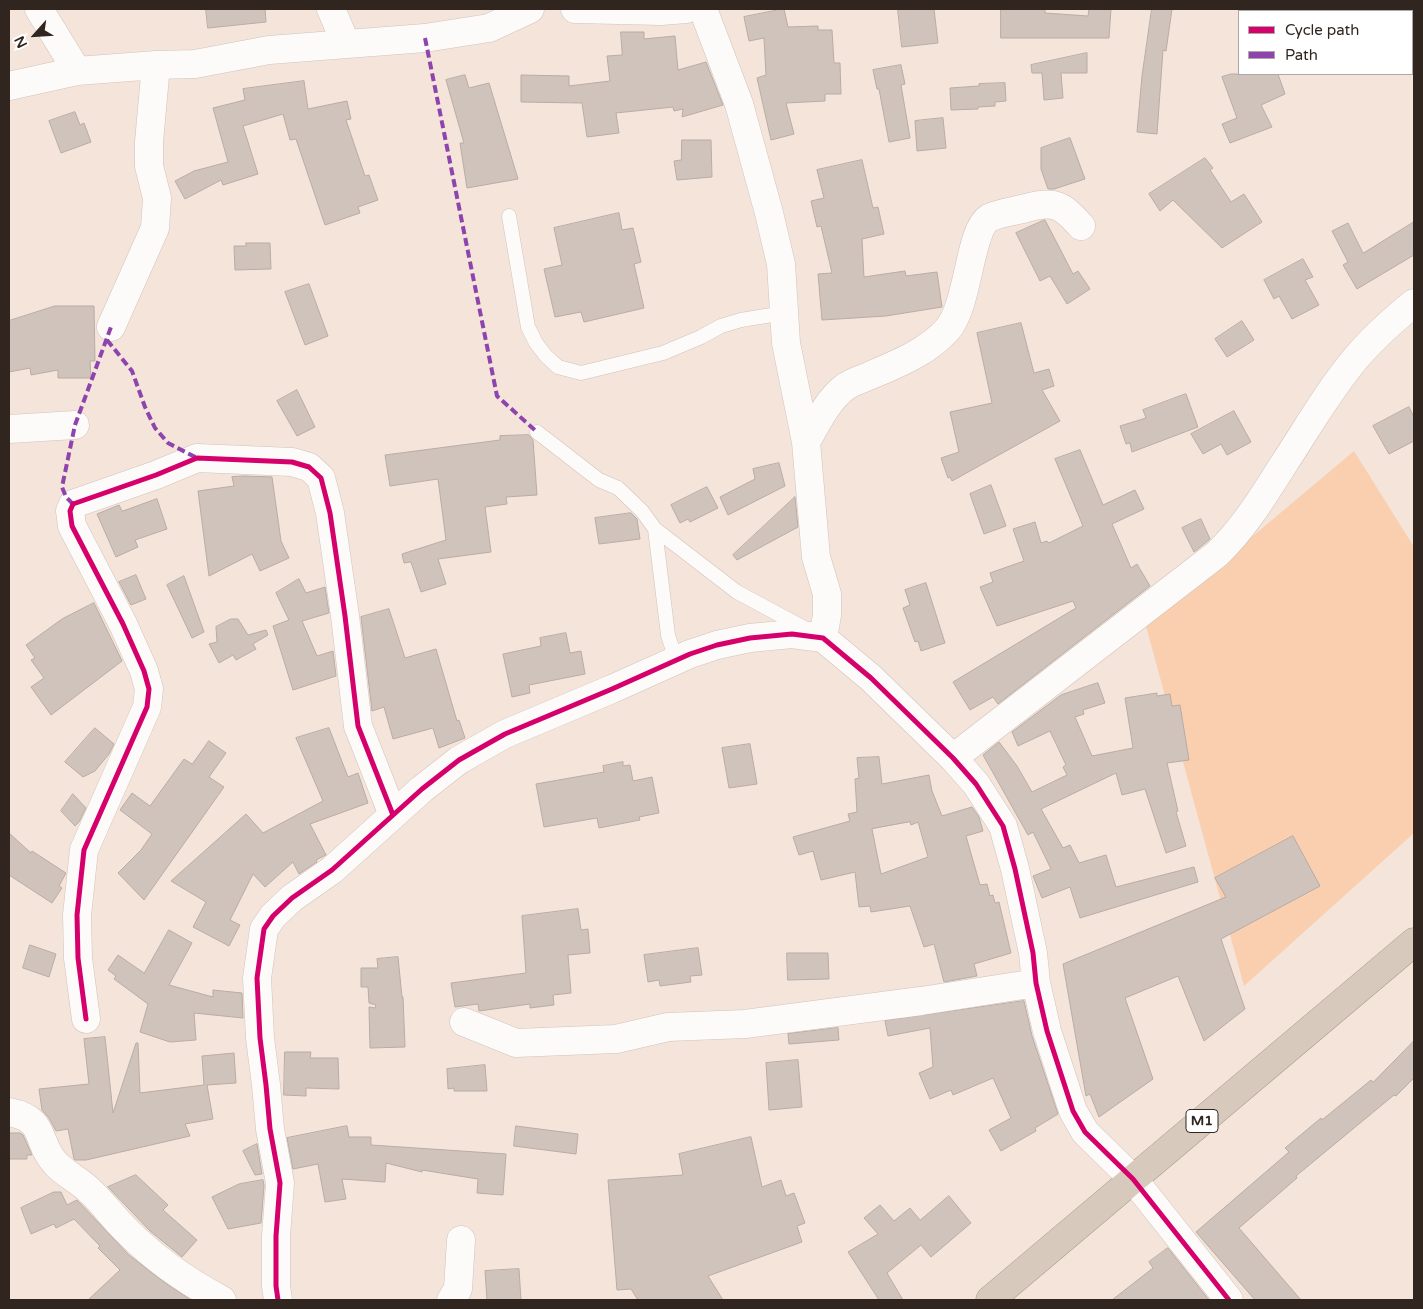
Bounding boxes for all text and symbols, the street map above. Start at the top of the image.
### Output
north arrow [10,10,60,60]
legend [1238,10,1413,75]
text: Cycle path [1285,21,1359,39]
text: N [11,33,31,51]
text: Path [1285,46,1318,64]
road number: M1 [1186,1110,1218,1132]

